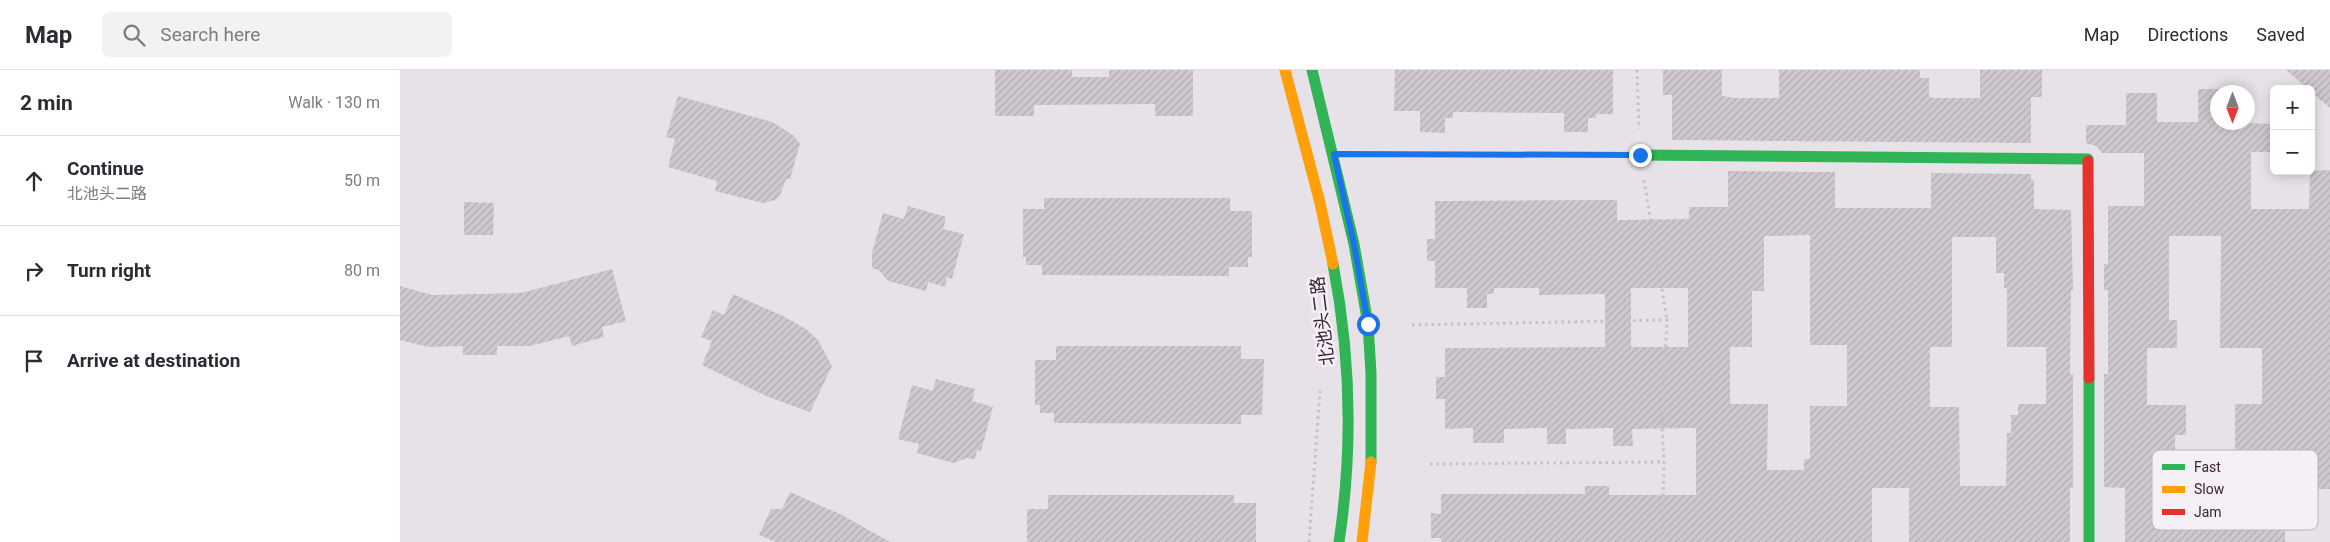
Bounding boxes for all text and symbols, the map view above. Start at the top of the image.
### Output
search box [102,12,452,57]
text: Map [25,21,72,49]
icon: search [120,21,148,49]
text: Search here [160,23,260,46]
text: Map [2084,24,2119,45]
text: Directions [2147,24,2228,45]
text: Saved [2256,24,2305,45]
north arrow [2210,85,2255,130]
map controls [2270,85,2315,175]
button: + [2270,85,2315,130]
text: 2 min [20,91,73,115]
text: Walk · 130 m [288,93,380,112]
button: − [2270,130,2315,175]
route end [1629,144,1652,167]
text: Continue [67,157,144,180]
icon: ahead [20,167,48,195]
text: 50 m [344,171,380,190]
text: 北池头二路 [67,184,147,203]
icon: right [20,257,48,285]
text: Turn right [67,259,151,282]
text: 80 m [344,261,380,280]
street label: 北池头二路 [1306,275,1338,367]
route start [1357,313,1380,336]
icon: arrive [20,347,48,375]
text: Arrive at destination [67,349,240,372]
legend [2152,450,2318,530]
text: Fast [2194,459,2221,475]
text: Slow [2194,481,2225,497]
text: Jam [2194,504,2222,520]

